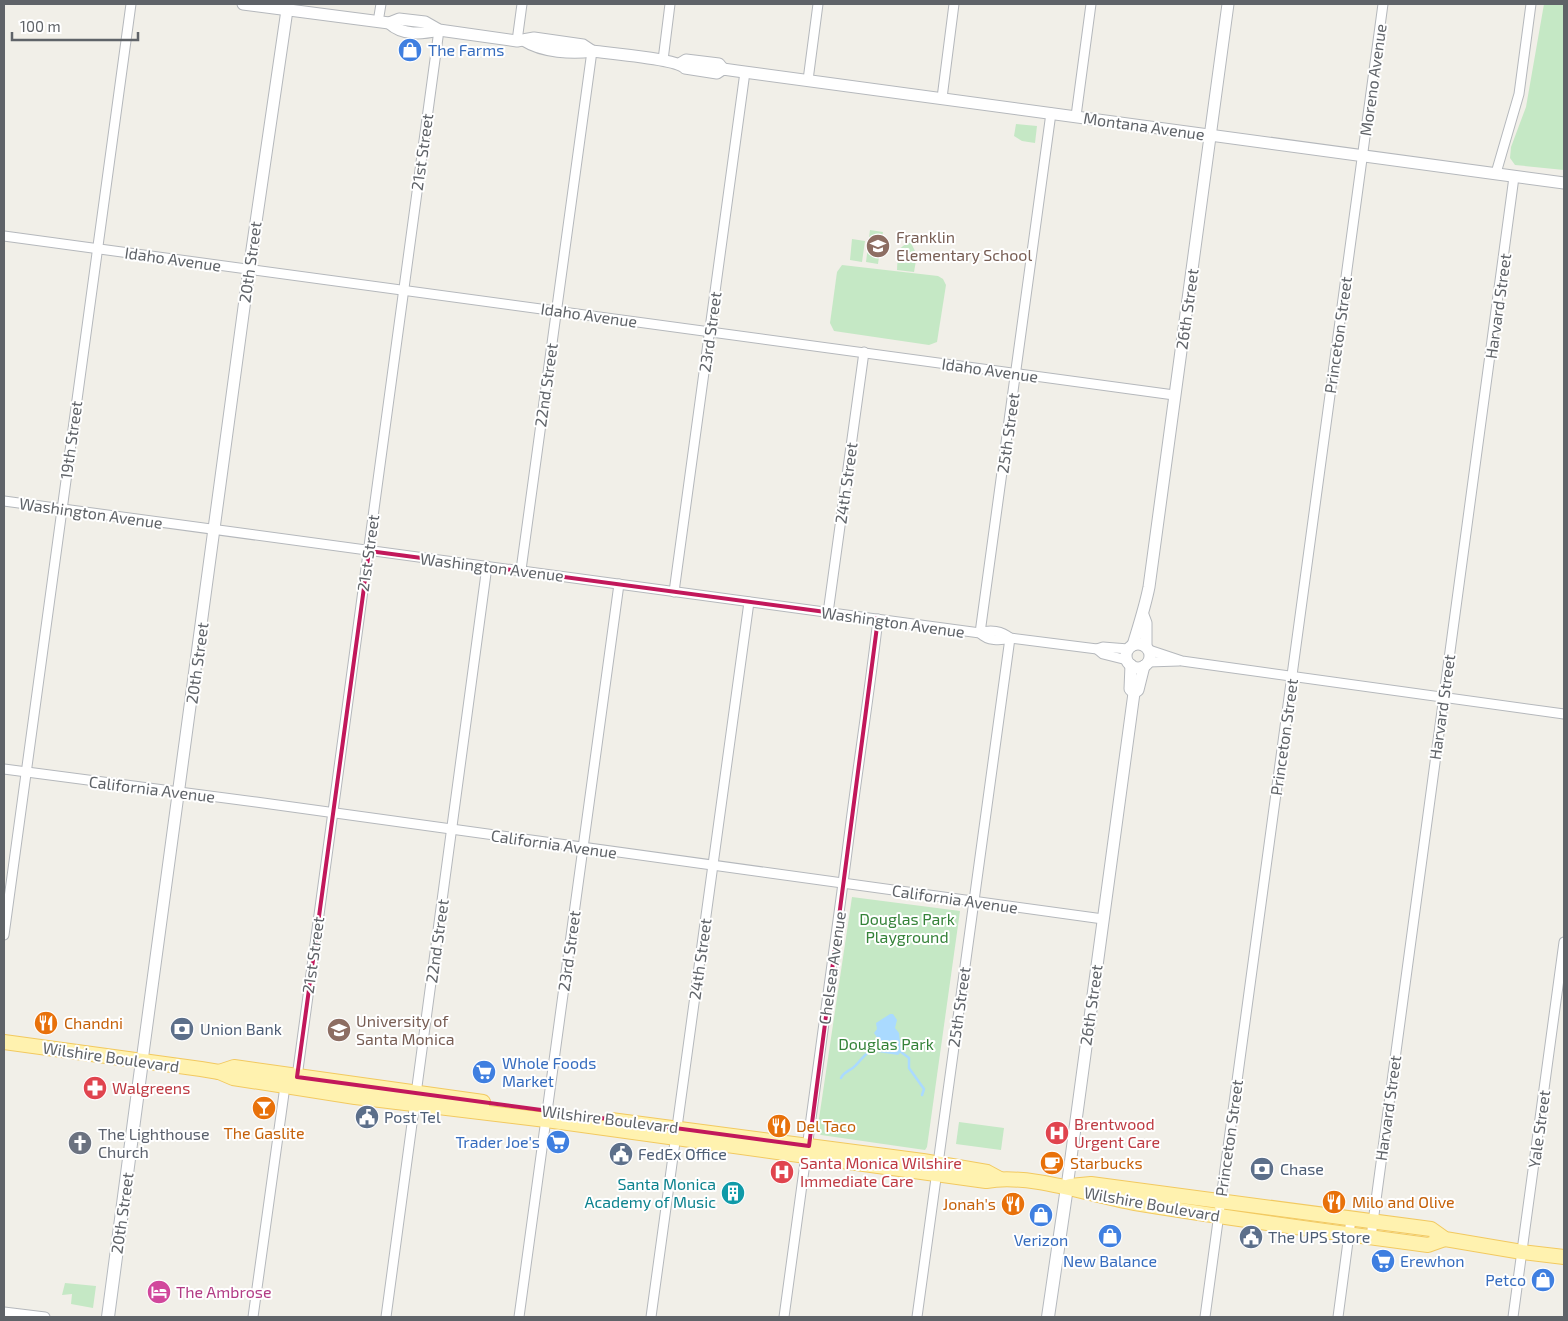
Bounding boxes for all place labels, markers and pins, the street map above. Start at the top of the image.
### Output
shop icon: The Farms [397,37,423,63]
place label: The Farms [428,40,504,59]
place label: Franklin Elementary School [896,227,1032,264]
school or university icon: Franklin Elementary School [865,233,891,259]
restaurant icon: Chandni [33,1010,59,1036]
place label: University of Santa Monica [356,1011,455,1048]
place label: Chandni [64,1013,123,1032]
bank icon: Union Bank [169,1016,195,1042]
school or university icon: University of Santa Monica [326,1017,352,1043]
place label: Union Bank [200,1019,282,1038]
place label: Whole Foods Market [502,1053,596,1090]
supermarket icon: Whole Foods Market [471,1059,497,1085]
pharmacy icon: Walgreens [82,1075,108,1101]
place label: Walgreens [112,1078,190,1097]
bar icon: The Gaslite [251,1095,277,1121]
public building icon: Post Tel [354,1104,380,1130]
place label: Post Tel [384,1107,441,1126]
restaurant icon: Del Taco [766,1113,792,1139]
place label: Brentwood Urgent Care [1074,1114,1160,1151]
place label: Del Taco [796,1116,856,1135]
hospital icon: Brentwood Urgent Care [1044,1120,1070,1146]
place label: The Gaslite [223,1123,305,1142]
place label: The Lighthouse Church [98,1124,210,1161]
supermarket icon: Trader Joe's [545,1129,571,1155]
church icon: The Lighthouse Church [67,1130,93,1156]
place label: Trader Joe's [455,1132,540,1151]
public building icon: FedEx Office [608,1141,634,1167]
place label: FedEx Office [638,1144,727,1163]
cafe icon: Starbucks [1039,1150,1065,1176]
place label: Santa Monica Wilshire Immediate Care [800,1153,962,1190]
place label: Starbucks [1070,1153,1143,1172]
bank icon: Chase [1249,1156,1275,1182]
hospital icon: Santa Monica Wilshire Immediate Care [769,1159,795,1185]
place label: Chase [1280,1159,1324,1178]
place label: Santa Monica Academy of Music [584,1174,716,1211]
building icon: Santa Monica Academy of Music [720,1180,746,1206]
restaurant icon: Milo and Olive [1321,1189,1347,1215]
restaurant icon: Jonah's [1000,1191,1026,1217]
place label: Milo and Olive [1352,1192,1455,1211]
place label: Jonah's [943,1194,996,1213]
shop icon: Verizon [1028,1202,1054,1228]
shop icon: New Balance [1097,1223,1123,1249]
public building icon: The UPS Store [1238,1224,1264,1250]
place label: The UPS Store [1268,1227,1370,1246]
place label: Verizon [1014,1230,1068,1249]
supermarket icon: Erewhon [1370,1248,1396,1274]
place label: New Balance [1063,1251,1157,1270]
place label: Erewhon [1400,1251,1465,1270]
shop icon: Petco [1530,1267,1556,1293]
place label: Petco [1485,1270,1526,1289]
hotel icon: The Ambrose [146,1279,172,1305]
place label: The Ambrose [176,1282,271,1301]

